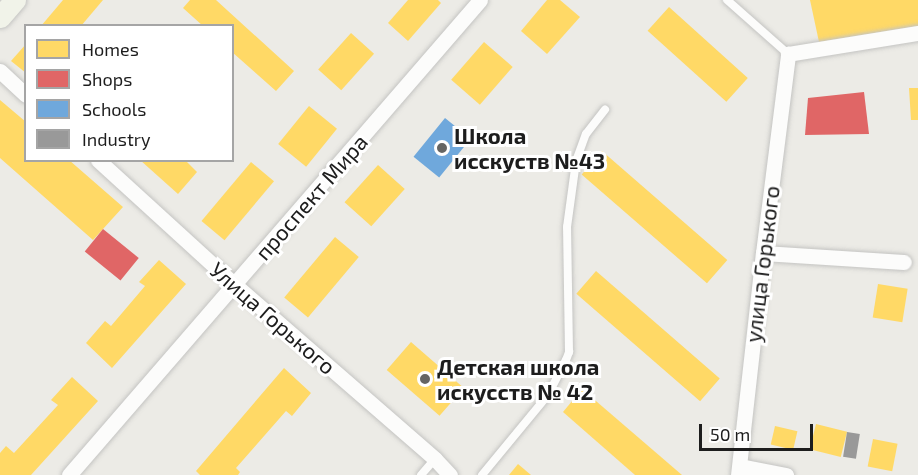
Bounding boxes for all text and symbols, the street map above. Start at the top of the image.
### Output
legend [24,24,234,162]
text: Homes [82,38,139,60]
text: Shops [82,68,132,90]
text: Schools [82,98,146,120]
place label: Школа исскуств №43 [454,122,605,174]
text: Industry [82,128,151,150]
street label: проспект Мира [249,129,373,265]
marker: Школа исскуств №43 [435,141,449,155]
street label: улица Горького [739,184,785,344]
street label: Улица Горького [205,256,341,380]
place label: Детская школа искусств № 42 [437,353,599,404]
marker: Детская школа искусств № 42 [418,372,432,386]
scale bar [702,412,816,450]
text: 50 m [710,423,750,445]

